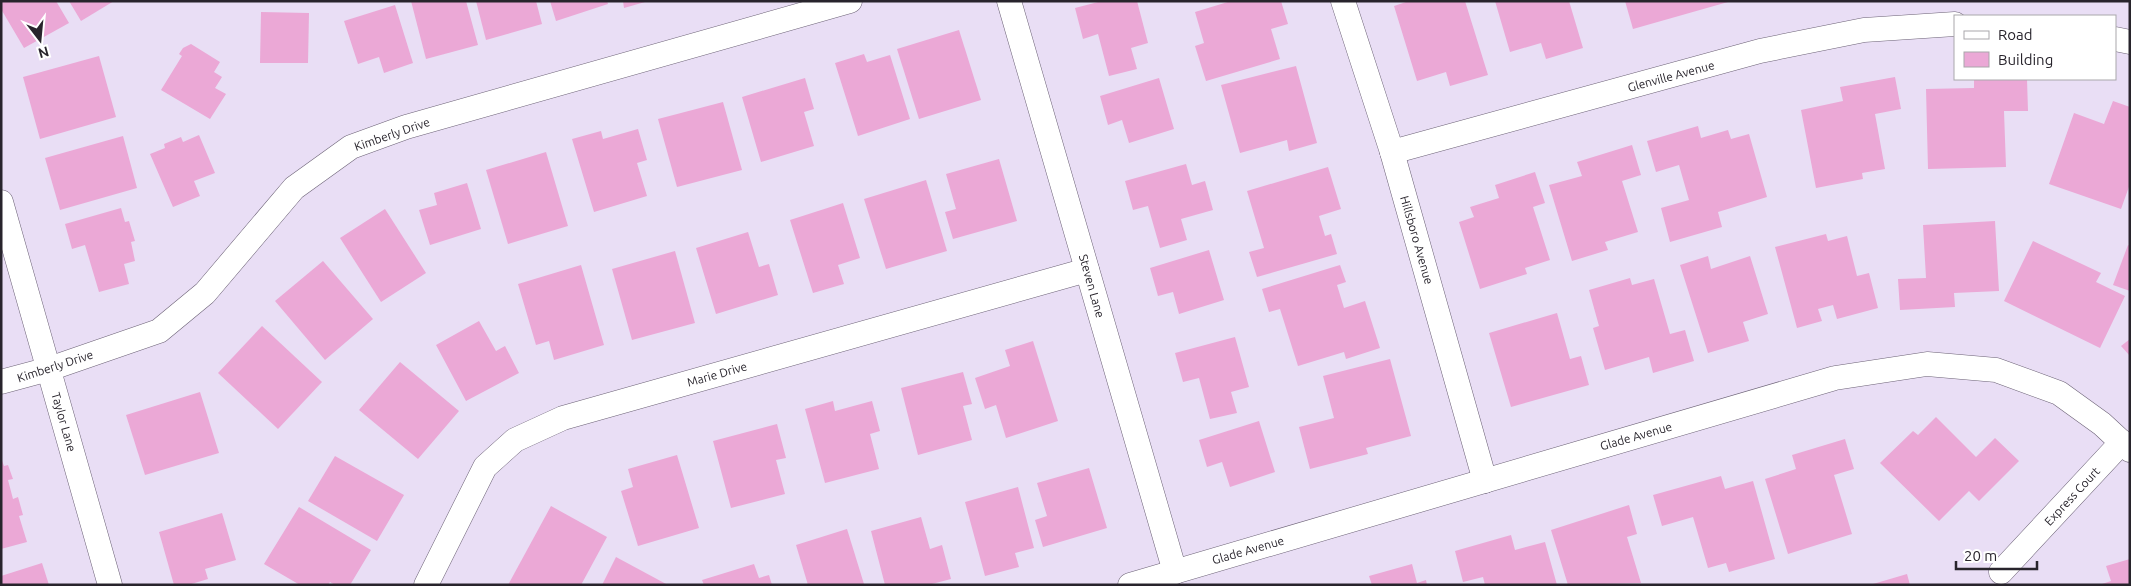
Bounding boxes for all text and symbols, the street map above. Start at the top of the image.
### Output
north arrow [15,15,65,65]
legend [1954,15,2116,80]
text: Road [1998,26,2033,43]
text: N [36,43,51,62]
text: Building [1998,51,2053,68]
street label: Glenville Avenue [1626,58,1716,94]
street label: Kimberly Drive [353,115,431,153]
street label: Hillsboro Avenue [1398,194,1436,286]
street label: Steven Lane [1077,253,1107,319]
street label: Kimberly Drive [15,348,95,384]
street label: Marie Drive [685,359,749,389]
street label: Taylor Lane [49,391,79,453]
street label: Glade Avenue [1599,420,1673,452]
street label: Express Court [2042,464,2102,528]
street label: Glade Avenue [1211,534,1285,566]
scale bar [1956,538,2037,570]
text: 20 m [1964,547,1997,564]

